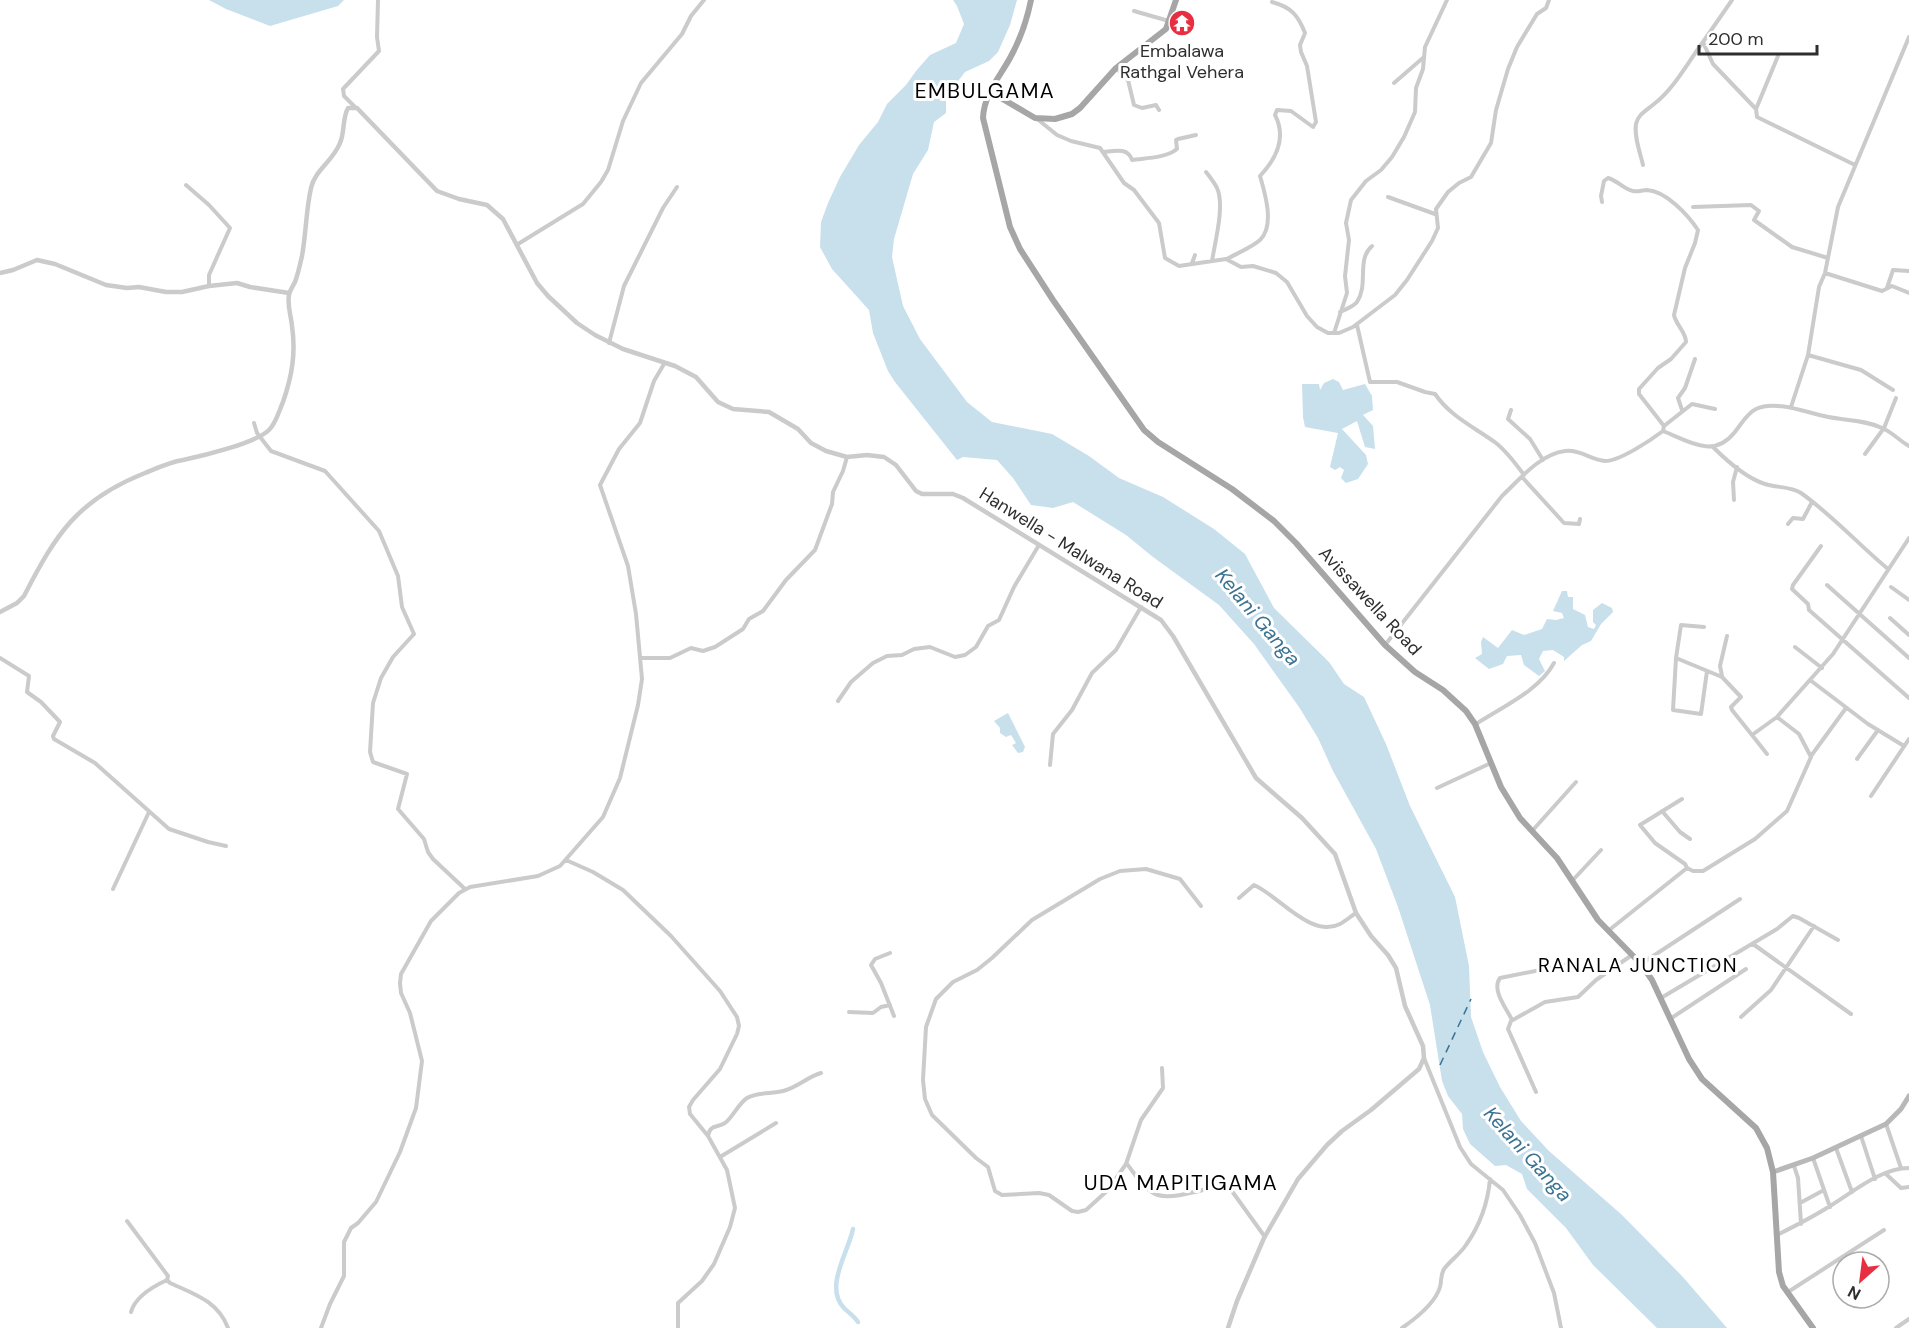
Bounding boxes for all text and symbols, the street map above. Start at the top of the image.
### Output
temple icon: Embalawa Rathgal Vehera [1167,8,1197,38]
scale bar [1699,18,1818,56]
text: 200 m [1708,27,1764,51]
place label: Embalawa Rathgal Vehera [1120,39,1244,84]
district label: EMBULGAMA [915,77,1055,105]
street label: Hanwella - Malwana Road [975,482,1167,614]
street label: Avissawella Road [1313,541,1427,661]
water label: Kelani Ganga [1210,563,1306,671]
district label: RANALA JUNCTION [1538,952,1738,978]
water label: Kelani Ganga [1478,1101,1578,1207]
district label: UDA MAPITIGAMA [1084,1169,1278,1197]
north arrow [1831,1250,1891,1310]
text: N [1844,1281,1864,1305]

